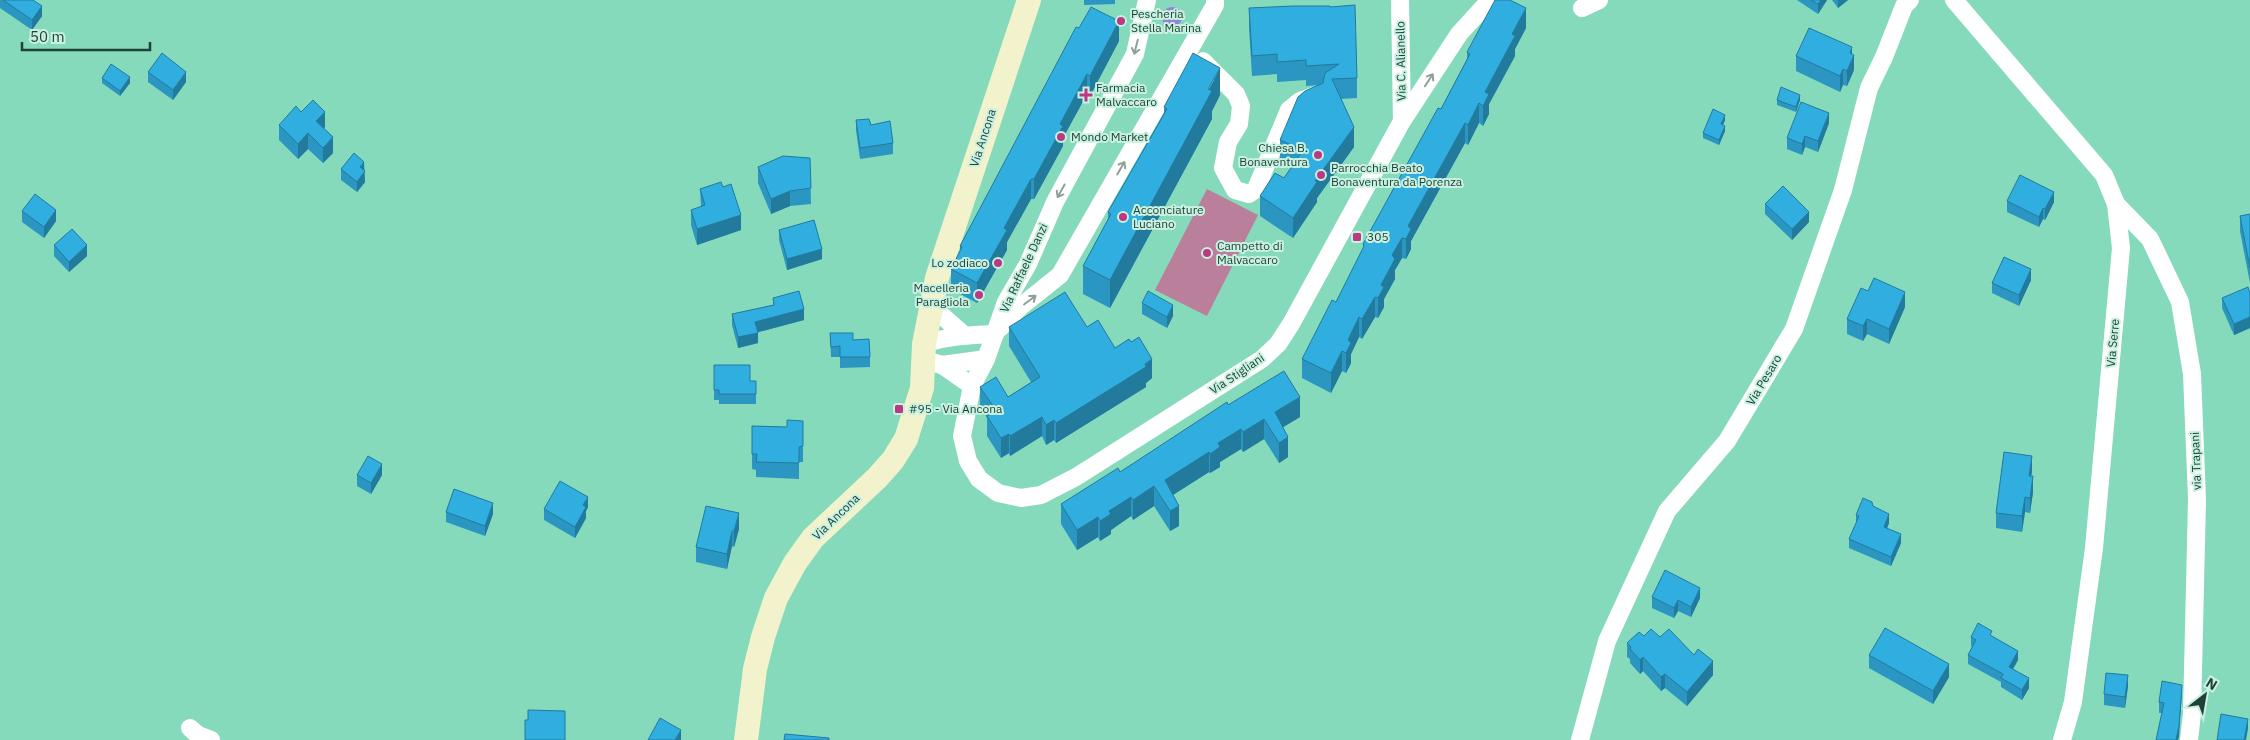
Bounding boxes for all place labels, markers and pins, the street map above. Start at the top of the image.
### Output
place label: Pescheria Stella Marina [1131,6,1202,35]
marker: Pescheria Stella Marina [1115,15,1127,27]
place label: Farmacia Malvaccaro [1096,80,1157,109]
marker: Farmacia Malvaccaro [1080,89,1092,101]
place label: Mondo Market [1071,129,1148,144]
marker: Mondo Market [1055,131,1067,143]
place label: Chiesa B. Bonaventura [1239,140,1309,169]
marker: Chiesa B. Bonaventura [1312,149,1324,161]
place label: Parrocchia Beato Bonaventura da Porenza [1331,160,1463,189]
marker: Parrocchia Beato Bonaventura da Porenza [1315,169,1327,181]
place label: Acconciature Luciano [1133,202,1204,231]
marker: Acconciature Luciano [1117,211,1129,223]
place label: 305 [1367,229,1389,244]
marker: 305 [1351,231,1363,243]
place label: Campetto di Malvaccaro [1217,238,1283,267]
marker: Campetto di Malvaccaro [1201,247,1213,259]
place label: Lo zodiaco [931,255,988,270]
marker: Lo zodiaco [992,257,1004,269]
place label: Macelleria Paragliola [913,280,970,309]
marker: Macelleria Paragliola [973,289,985,301]
place label: #95 - Via Ancona [909,401,1003,416]
marker: #95 - Via Ancona [893,403,905,415]

